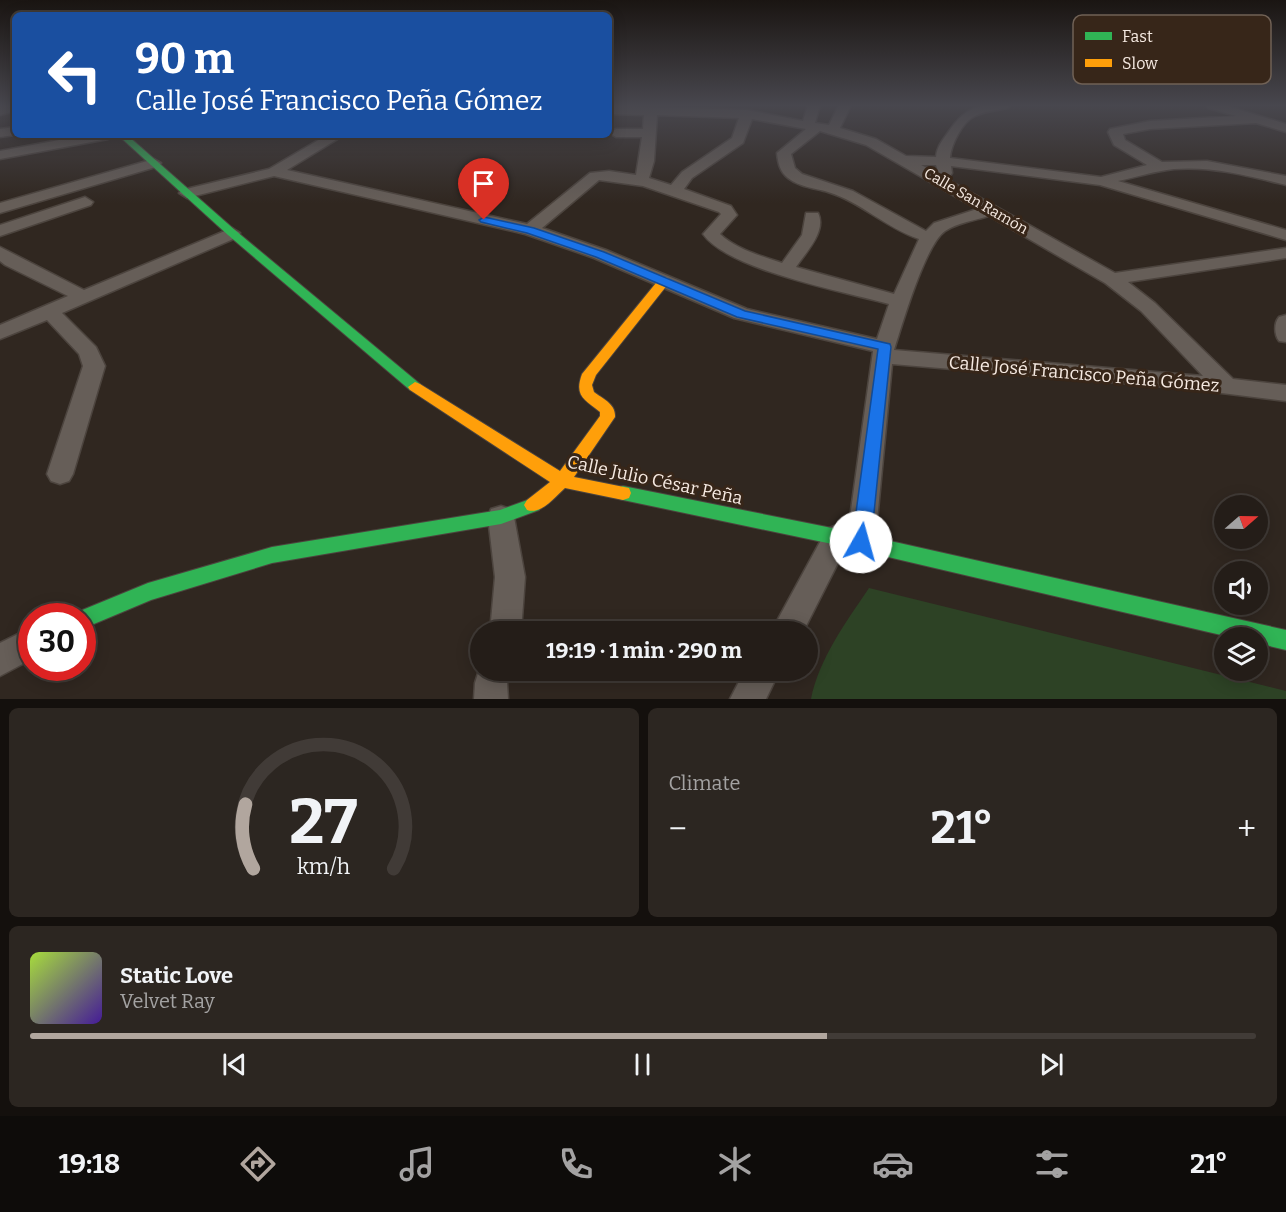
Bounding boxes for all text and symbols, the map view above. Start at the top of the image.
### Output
legend [1073,15,1271,84]
text: Fast [1122,27,1153,46]
text: 90 m [135,34,234,84]
icon: left [36,36,114,114]
text: Slow [1122,54,1158,73]
text: Calle José Francisco Peña Gómez [135,85,543,117]
pin [458,158,509,220]
street label: Calle San Ramón [921,164,1032,238]
icon: arrive [467,167,500,200]
street label: Calle José Francisco Peña Gómez [948,351,1220,397]
street label: Calle Julio César Peña [565,451,745,509]
north arrow [1214,495,1268,549]
map controls [1214,495,1268,681]
position arrow [829,510,893,574]
button: sound [1214,561,1268,615]
speed limit sign: 30 [18,603,96,681]
button: layers [1214,627,1268,681]
text: 19:19 · 1 min · 290 m [546,637,742,664]
text: Climate [669,771,740,795]
text: 27 [290,785,358,860]
text: 21° [931,801,993,855]
text: − [669,809,687,849]
text: + [1237,809,1256,849]
text: km/h [297,855,350,881]
text: Static Love [120,962,233,989]
text: Velvet Ray [120,989,215,1013]
icon: previous [218,1048,251,1081]
icon: pause [626,1048,659,1081]
icon: next [1035,1048,1068,1081]
icon: directions [237,1143,279,1185]
icon: music [396,1143,438,1185]
icon: phone [555,1143,597,1185]
icon: climate [714,1143,756,1185]
icon: car [872,1143,914,1185]
icon: filters [1031,1143,1073,1185]
text: 19:18 [58,1148,120,1180]
text: 21° [1190,1148,1228,1180]

